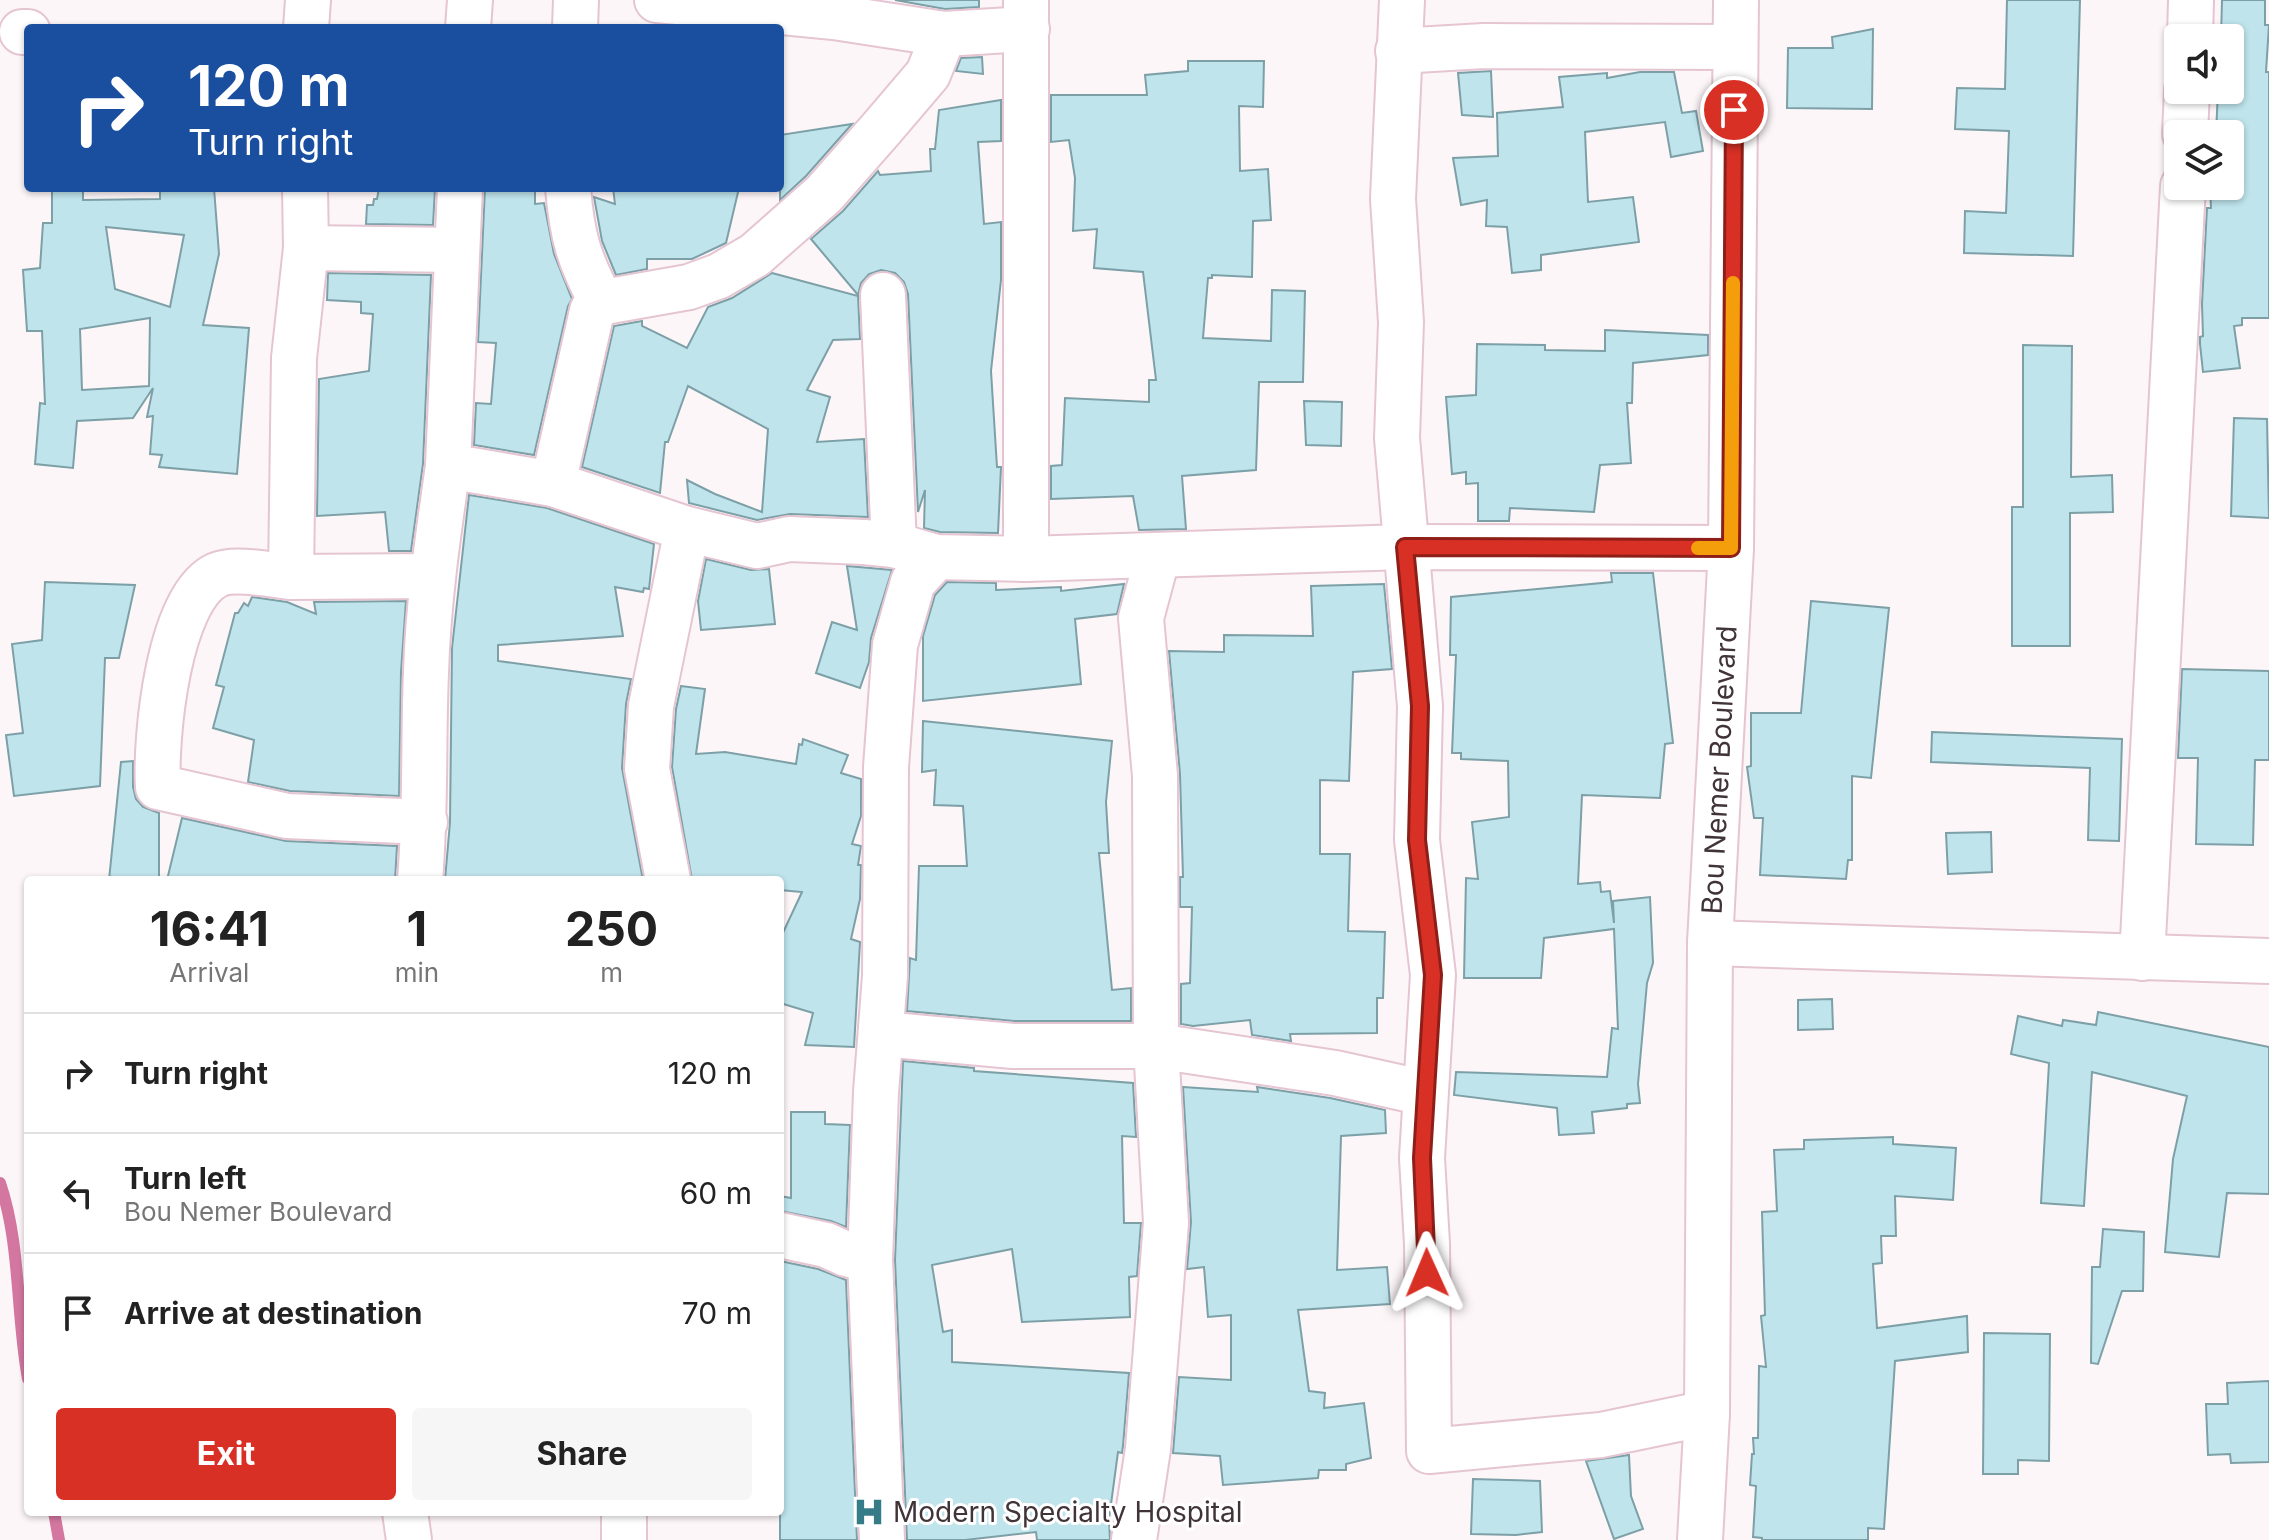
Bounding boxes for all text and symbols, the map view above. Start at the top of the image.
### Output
map controls [2164,24,2244,200]
button: sound [2164,24,2244,104]
text: 120 m [188,52,350,120]
icon: right [56,56,160,160]
pin [1700,76,1768,144]
icon: arrive [1712,88,1756,132]
text: Turn right [188,120,353,164]
button: layers [2164,120,2244,200]
street label: Bou Nemer Boulevard [1694,625,1744,915]
text: 16:41 [150,899,269,958]
text: 1 [407,899,427,958]
text: 250 [565,899,658,958]
text: Arrival [169,957,249,988]
text: min [395,957,439,988]
text: m [600,957,623,988]
icon: right [56,1051,100,1095]
text: Turn right [124,1055,268,1091]
text: 120 m [668,1055,752,1091]
text: Turn left [124,1160,246,1196]
icon: left [56,1171,100,1215]
text: 60 m [680,1175,752,1211]
text: Bou Nemer Boulevard [124,1196,392,1227]
position arrow [1385,1231,1469,1315]
icon: arrive [56,1291,100,1335]
text: Arrive at destination [124,1295,422,1331]
text: 70 m [682,1295,752,1331]
button: Exit [56,1408,396,1500]
button: Share [412,1408,752,1500]
hospital icon: Modern Specialty Hospital [852,1495,886,1529]
place label: Modern Specialty Hospital [893,1495,1243,1529]

